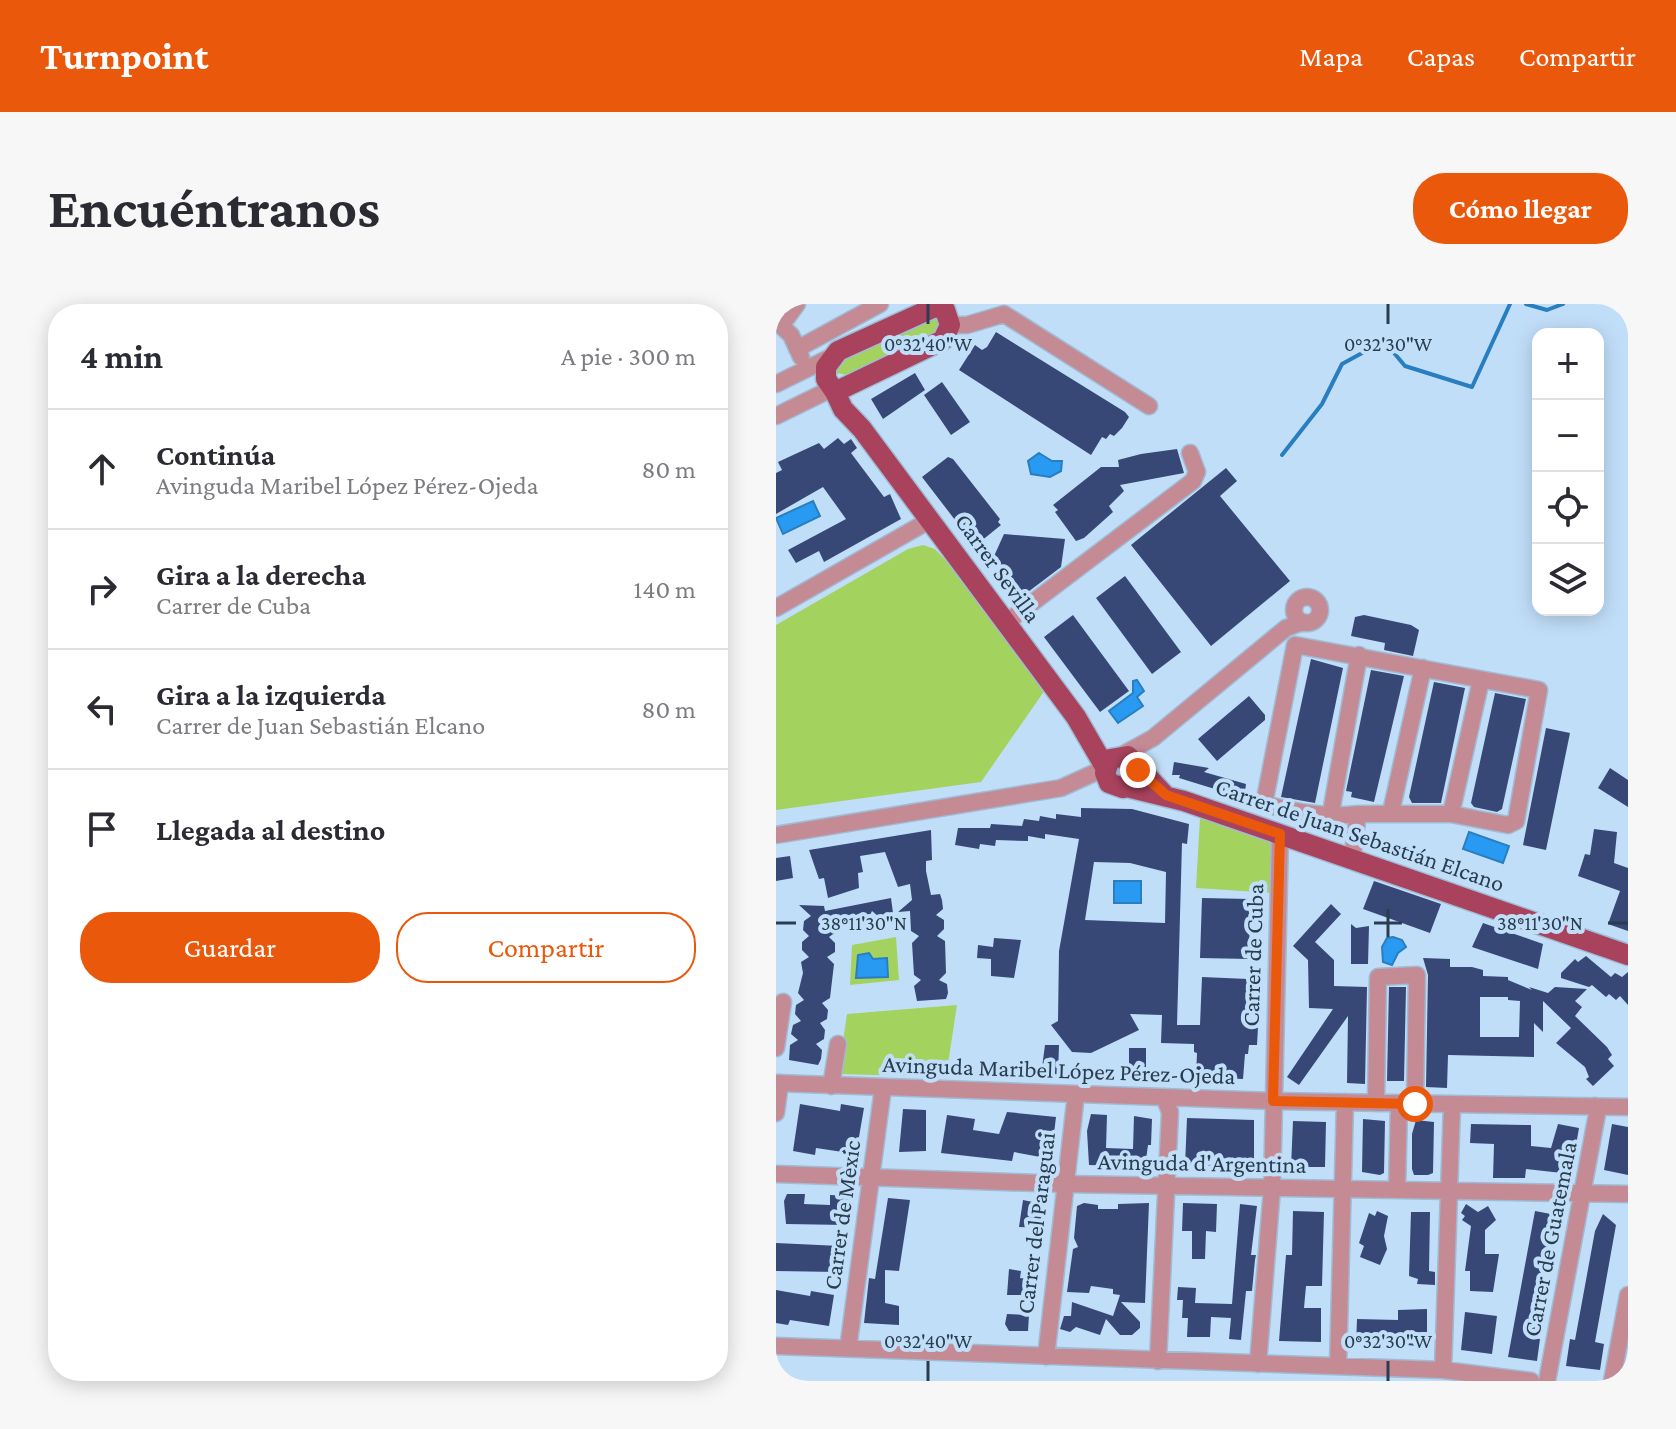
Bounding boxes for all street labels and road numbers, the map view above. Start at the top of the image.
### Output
street label: Carrer Sevilla [950,508,1047,627]
street label: Carrer de Juan Sebastián Elcano [1212,772,1508,897]
street label: Carrer de Cuba [1237,883,1268,1027]
street label: Avinguda Maribel López Pérez-Ojeda [882,1050,1236,1089]
street label: Carrer del Paraguai [1011,1130,1060,1315]
street label: Carrer de Mèxic [818,1138,865,1291]
street label: Carrer de Guatemala [1517,1139,1582,1339]
street label: Avinguda d'Argentina [1097,1147,1307,1178]

